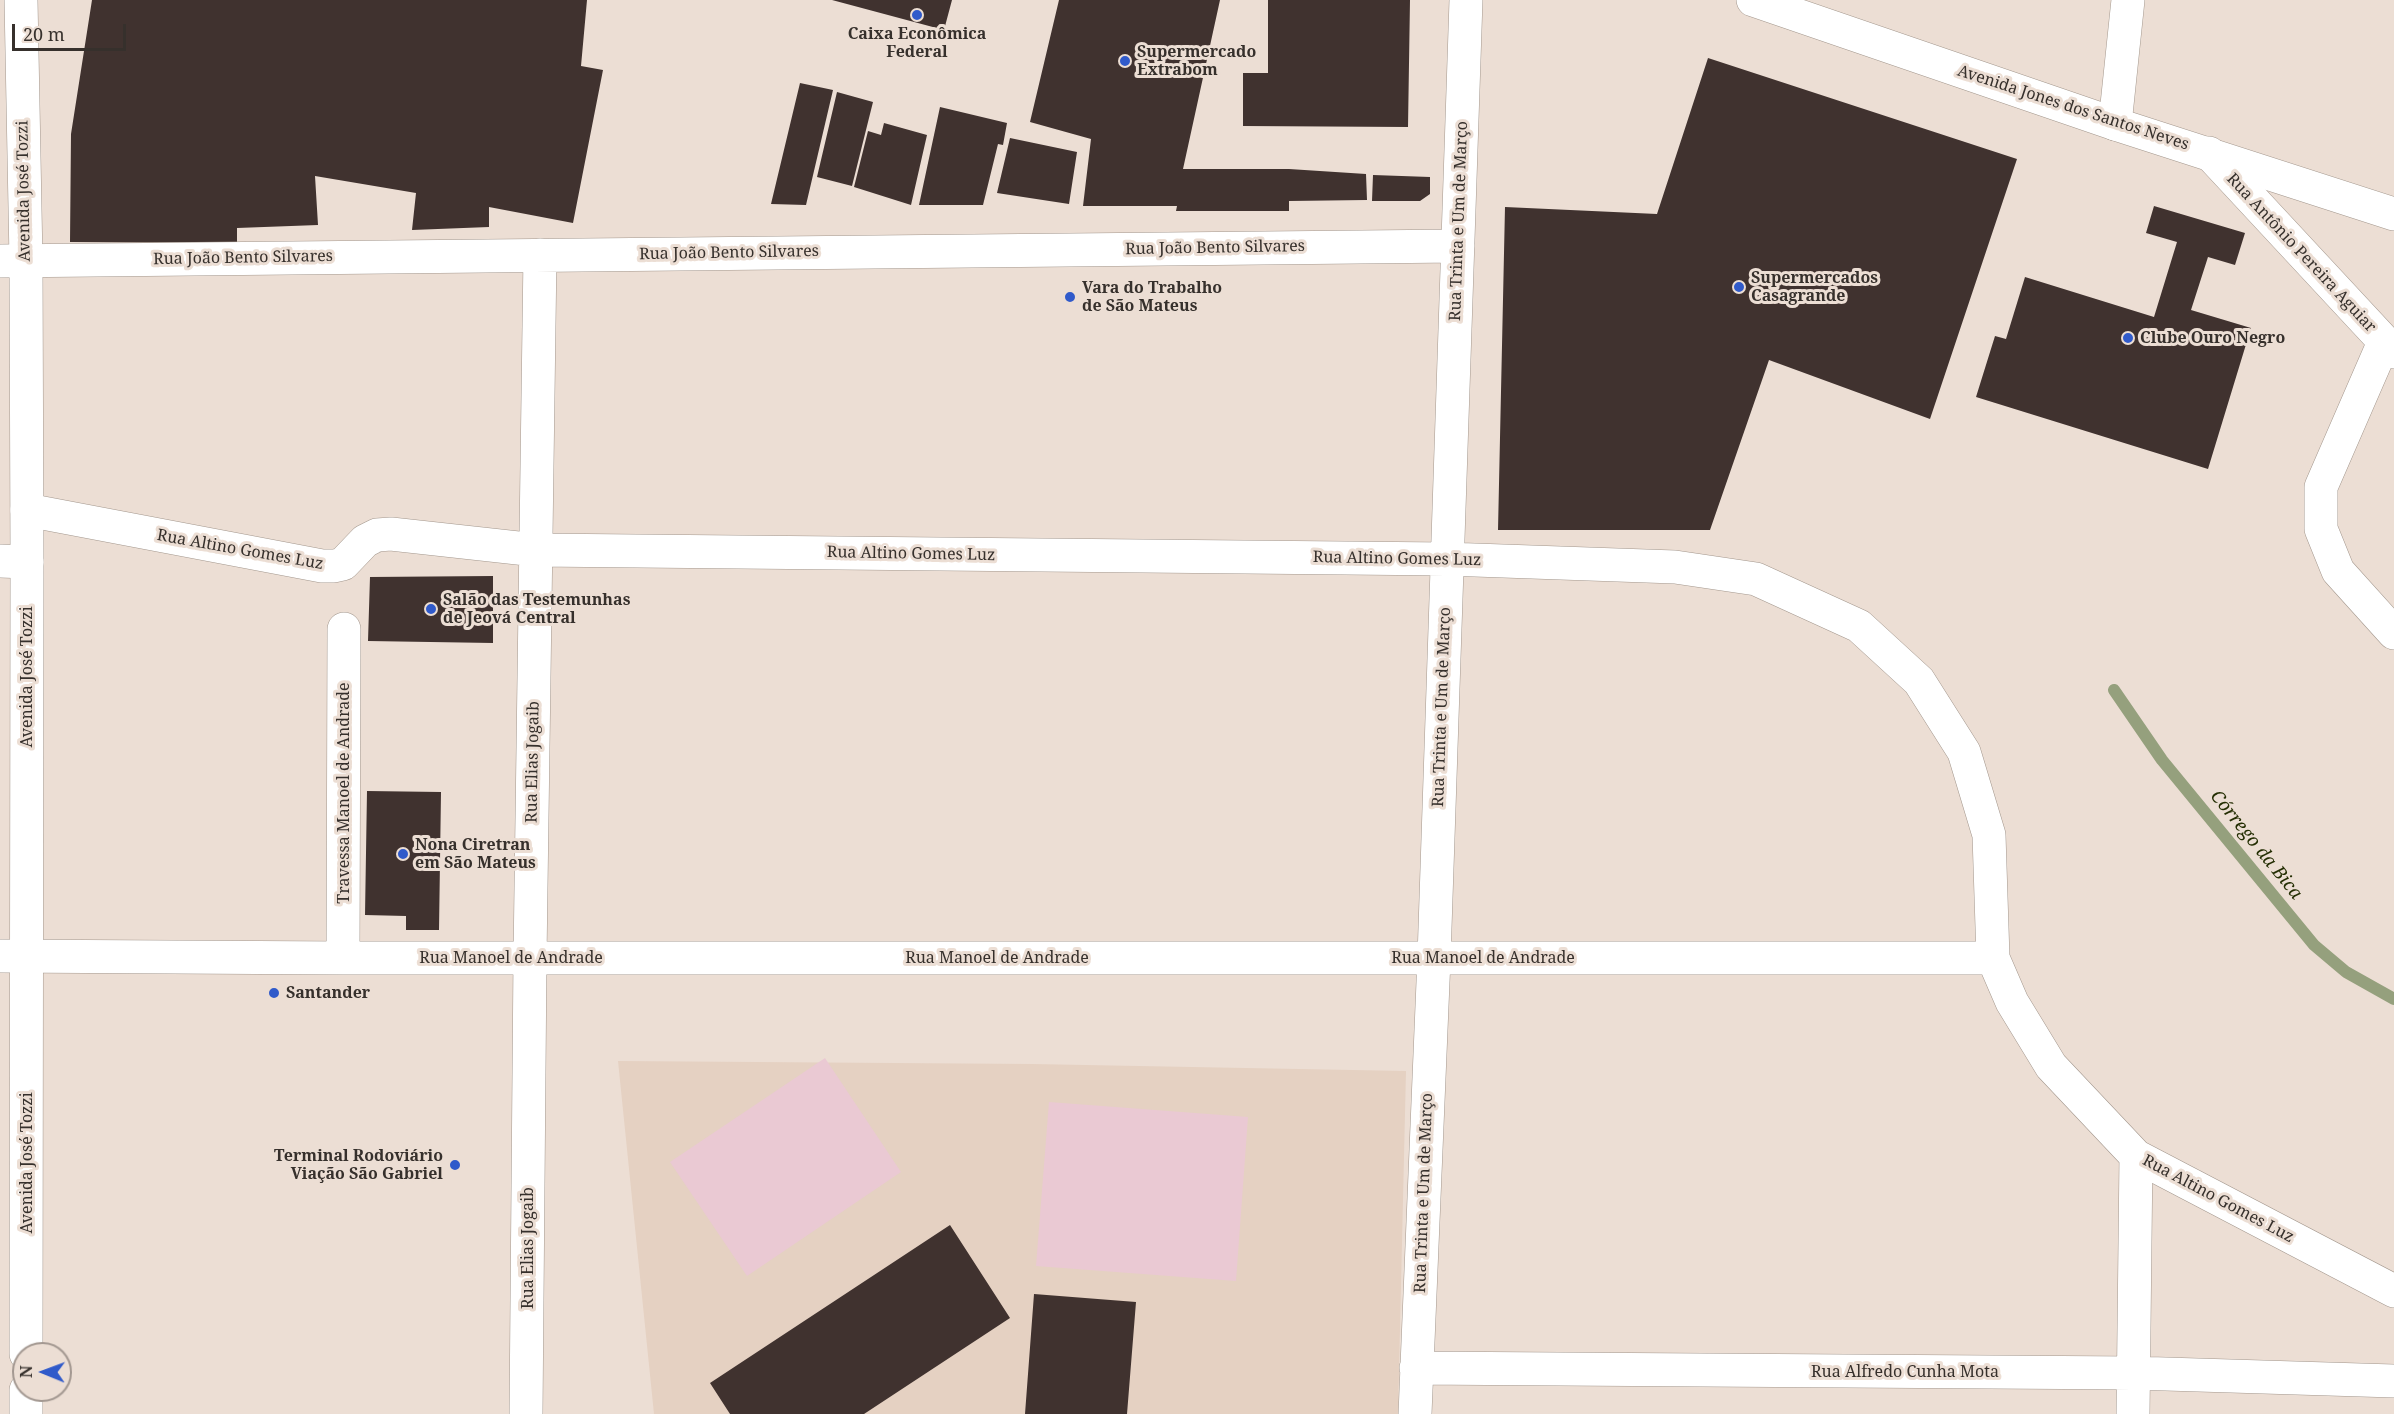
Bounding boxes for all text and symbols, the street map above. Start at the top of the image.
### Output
marker: Caixa Econômica Federal [910,8,924,22]
scale bar [15,12,129,50]
text: 20 m [23,22,65,46]
place label: Caixa Econômica Federal [848,24,986,62]
place label: Supermercado Extrabom [1137,42,1256,80]
marker: Supermercado Extrabom [1118,54,1132,68]
street label: Avenida Jones dos Santos Neves [1955,61,2191,155]
street label: Avenida José Tozzi [13,120,35,262]
street label: Rua Trinta e Um de Março [1446,121,1472,321]
street label: Rua Antônio Pereira Aguiar [2222,170,2380,336]
street label: Rua João Bento Silvares [1125,237,1305,259]
street label: Rua João Bento Silvares [639,242,819,264]
street label: Rua João Bento Silvares [153,247,333,269]
place label: Supermercados Casagrande [1751,268,1878,306]
place label: Vara do Trabalho de São Mateus [1082,278,1222,316]
marker: Supermercados Casagrande [1732,280,1746,294]
marker: Vara do Trabalho de São Mateus [1063,290,1077,304]
place label: Clube Ouro Negro [2140,328,2285,348]
marker: Clube Ouro Negro [2121,331,2135,345]
street label: Rua Altino Gomes Luz [155,526,325,574]
street label: Rua Altino Gomes Luz [827,543,995,565]
street label: Rua Altino Gomes Luz [1313,548,1481,570]
place label: Salão das Testemunhas de Jeová Central [443,590,630,628]
marker: Salão das Testemunhas de Jeová Central [424,602,438,616]
street label: Avenida José Tozzi [17,606,37,748]
street label: Rua Trinta e Um de Março [1429,607,1455,807]
street label: Travessa Manoel de Andrade [334,682,354,904]
street label: Rua Elias Jogaib [522,701,544,823]
water label: Córrego da Bica [2205,786,2307,904]
place label: Nona Ciretran em São Mateus [415,835,536,873]
marker: Nona Ciretran em São Mateus [396,847,410,861]
street label: Rua Manoel de Andrade [419,948,603,968]
street label: Rua Manoel de Andrade [905,948,1089,968]
street label: Rua Manoel de Andrade [1391,948,1575,968]
place label: Santander [286,983,370,1003]
marker: Santander [267,986,281,1000]
street label: Avenida José Tozzi [17,1092,37,1234]
street label: Rua Trinta e Um de Março [1411,1093,1437,1293]
place label: Terminal Rodoviário Viação São Gabriel [274,1146,443,1184]
street label: Rua Altino Gomes Luz [2139,1151,2297,1247]
marker: Terminal Rodoviário Viação São Gabriel [448,1158,462,1172]
street label: Rua Elias Jogaib [518,1187,538,1309]
north arrow [12,1342,72,1402]
street label: Rua Alfredo Cunha Mota [1811,1362,1999,1382]
text: N [15,1365,37,1378]

